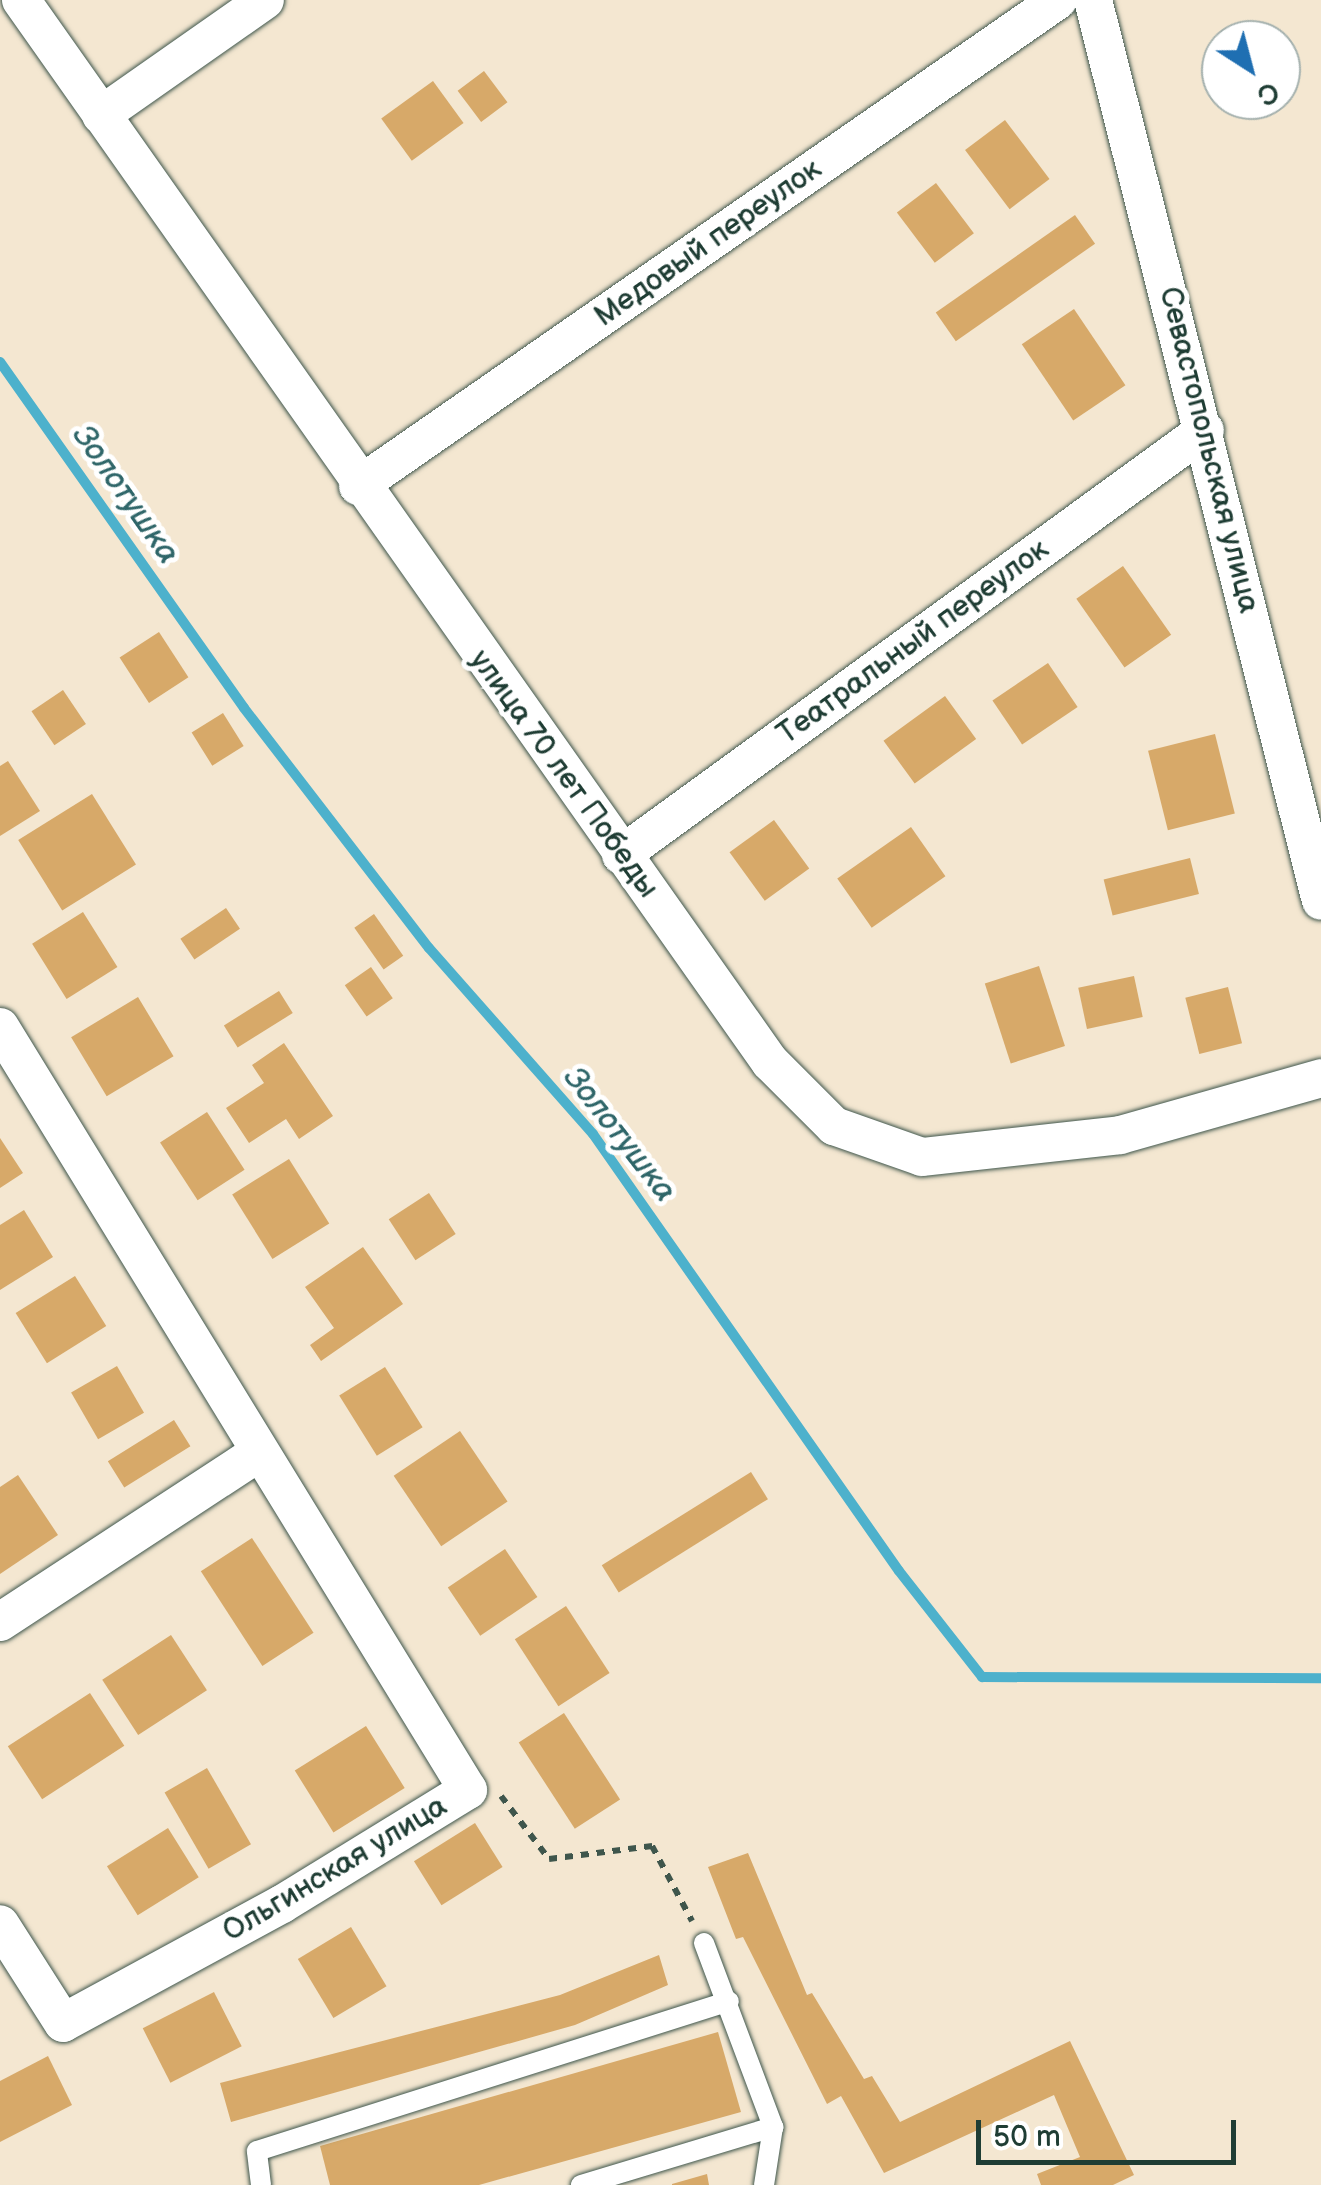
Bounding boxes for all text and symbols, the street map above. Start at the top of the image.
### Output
north arrow [1201,20,1301,120]
text: С [1250,74,1285,112]
street label: Медовый переулок [588,151,828,335]
street label: Севастопольская улица [1151,283,1267,617]
water label: Золотушка [63,418,187,572]
street label: Театральный переулок [770,532,1056,752]
street label: улица 70 лет Победы [462,643,666,905]
water label: Золотушка [554,1060,684,1210]
street label: Ольгинская улица [217,1788,453,1950]
scale bar [981,2100,1241,2162]
text: 50 m [993,2119,1061,2155]

